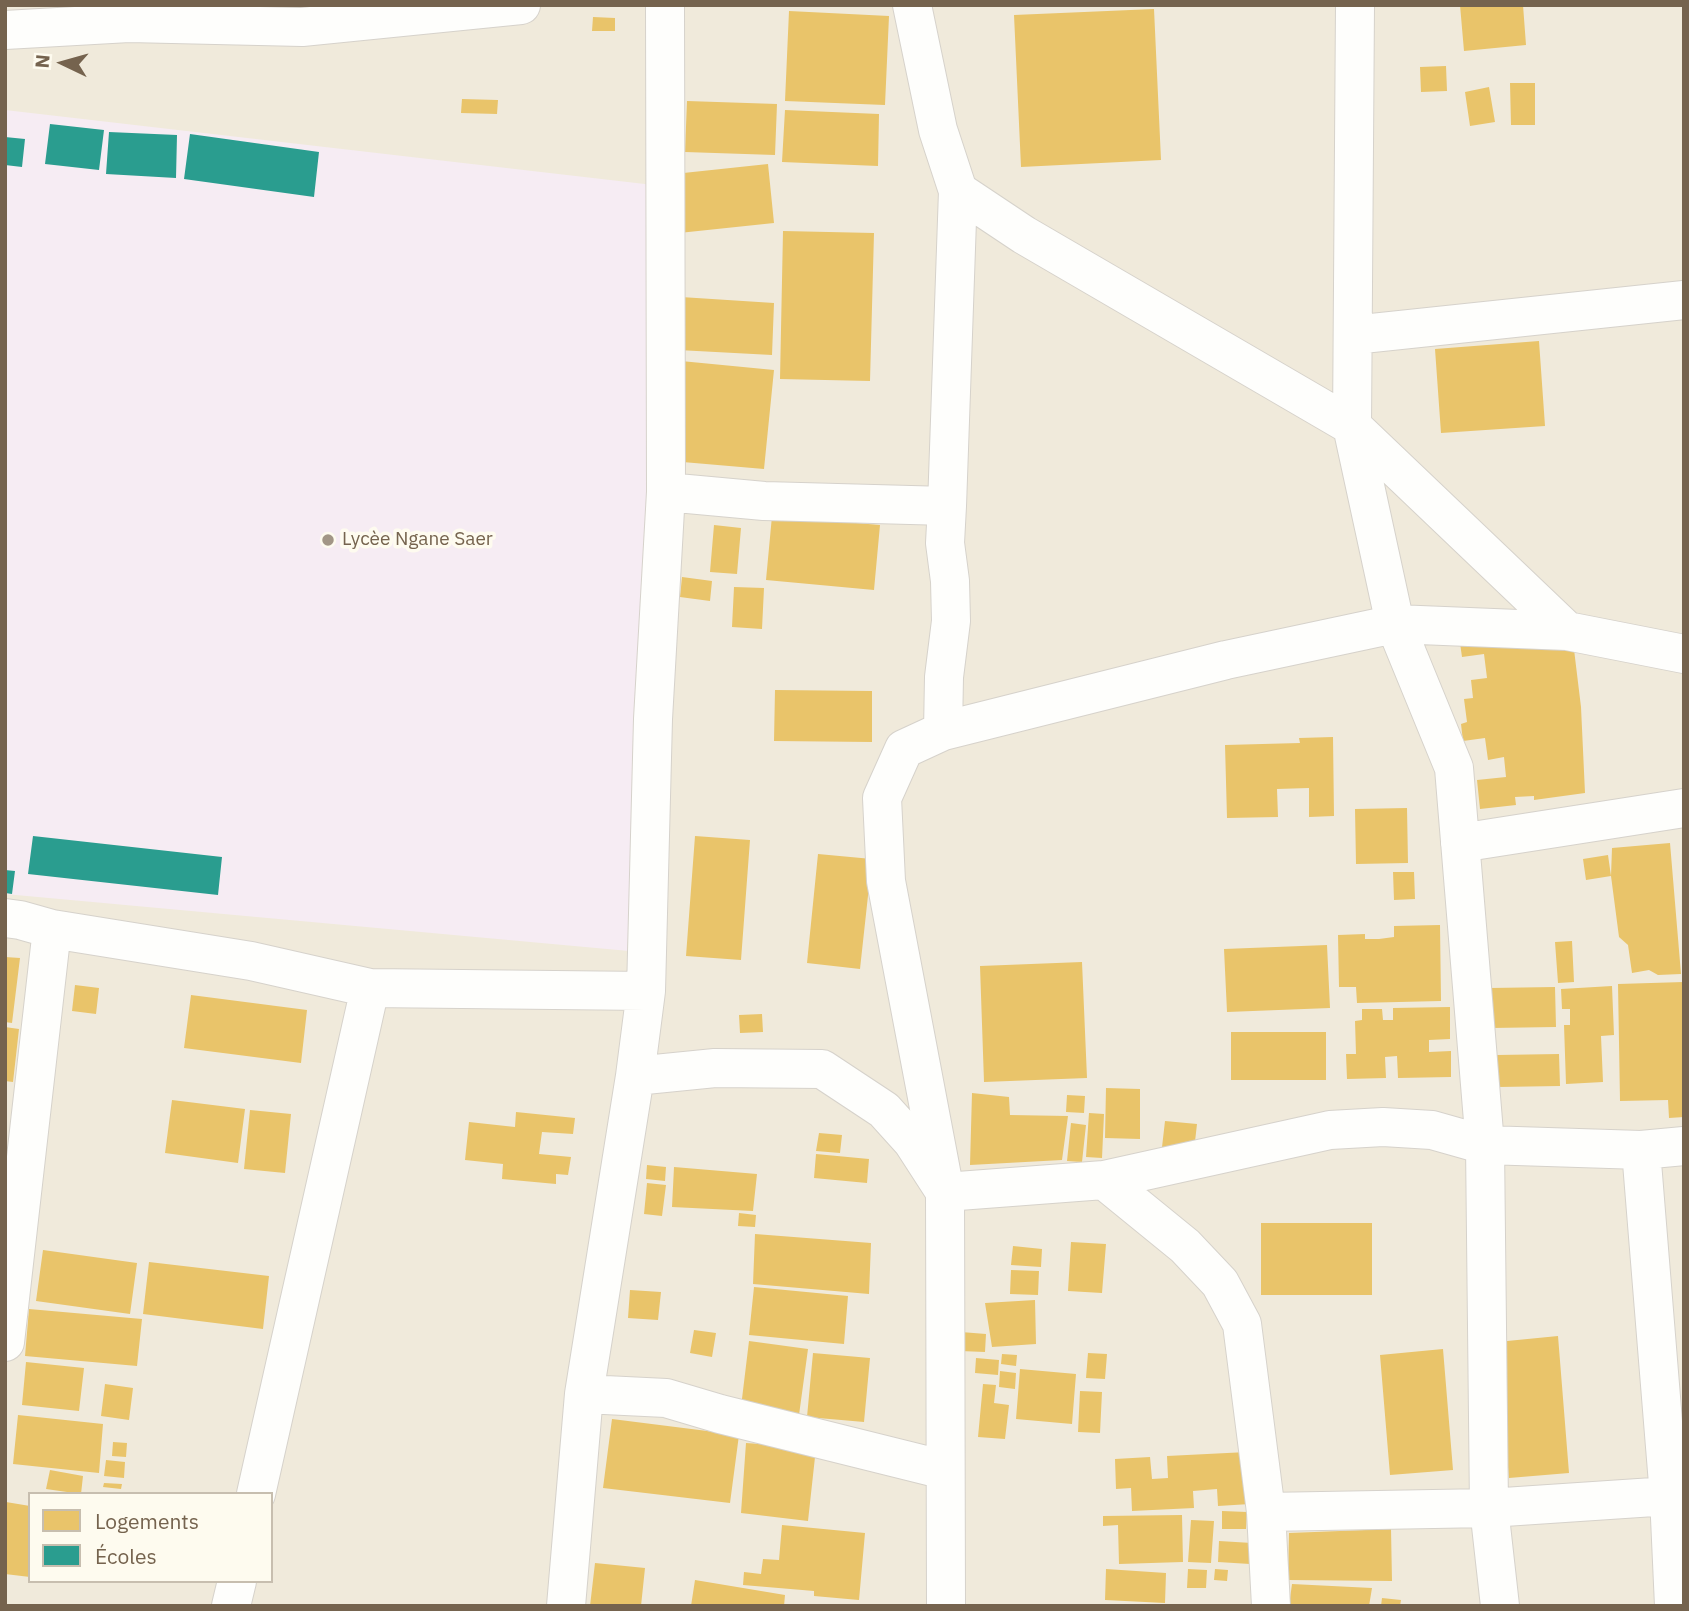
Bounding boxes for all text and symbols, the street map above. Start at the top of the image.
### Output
north arrow [28,28,98,98]
text: N [30,53,55,69]
place label: Lycèe Ngane Saer [342,529,493,551]
marker: Lycèe Ngane Saer [320,532,336,548]
legend [28,1492,273,1583]
text: Logements [95,1507,199,1535]
text: Écoles [95,1542,157,1570]

